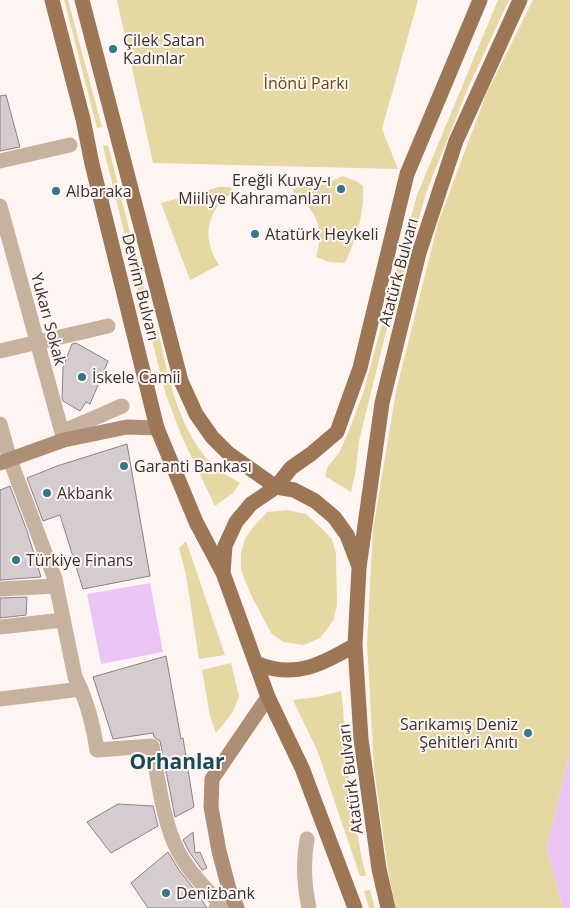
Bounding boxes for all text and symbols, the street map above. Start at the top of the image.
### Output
place label: Çilek Satan Kadınlar [123,29,205,69]
marker: Çilek Satan Kadınlar [107,43,119,55]
park label: İnönü Parkı [263,72,349,94]
place label: Ereğli Kuvay-ı Miiliye Kahramanları [178,169,331,209]
place label: Albaraka [66,180,132,202]
marker: Ereğli Kuvay-ı Miiliye Kahramanları [335,183,347,195]
marker: Albaraka [50,185,62,197]
street label: Atatürk Bulvarı [373,216,423,328]
place label: Atatürk Heykeli [265,223,379,245]
marker: Atatürk Heykeli [249,228,261,240]
street label: Devrim Bulvarı [117,231,165,343]
street label: Yukarı Sokak [26,270,72,368]
place label: İskele Camii [92,366,181,388]
marker: İskele Camii [76,371,88,383]
place label: Garanti Bankası [134,455,252,477]
marker: Garanti Bankası [118,460,130,472]
place label: Akbank [57,482,113,504]
marker: Akbank [41,487,53,499]
place label: Türkiye Finans [26,549,133,571]
marker: Türkiye Finans [10,554,22,566]
place label: Sarıkamış Deniz Şehitleri Anıtı [400,713,518,753]
street label: Atatürk Bulvarı [332,723,368,835]
marker: Sarıkamış Deniz Şehitleri Anıtı [522,727,534,739]
district label: Orhanlar [129,747,225,775]
place label: Denizbank [176,882,255,904]
marker: Denizbank [160,887,172,899]

